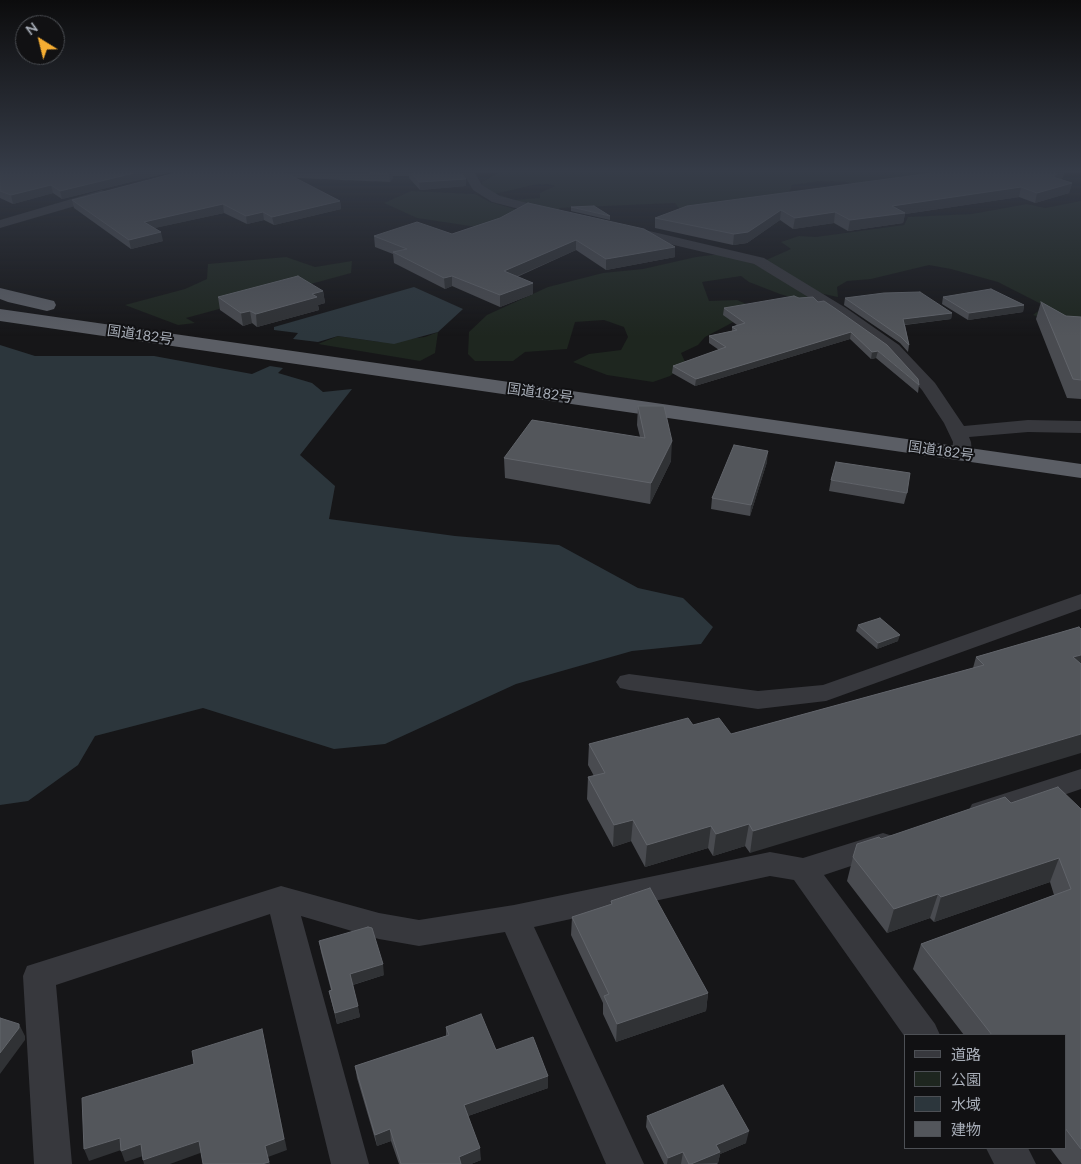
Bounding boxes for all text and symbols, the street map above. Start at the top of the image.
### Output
north arrow [15,15,65,65]
text: N [22,18,41,38]
street label: 国道182号 [106,322,174,348]
street label: 国道182号 [506,380,574,406]
street label: 国道182号 [907,438,975,464]
legend [904,1034,1066,1149]
text: 道路 [951,1045,981,1063]
text: 公園 [951,1070,981,1088]
text: 水域 [951,1095,981,1113]
text: 建物 [951,1120,981,1138]

